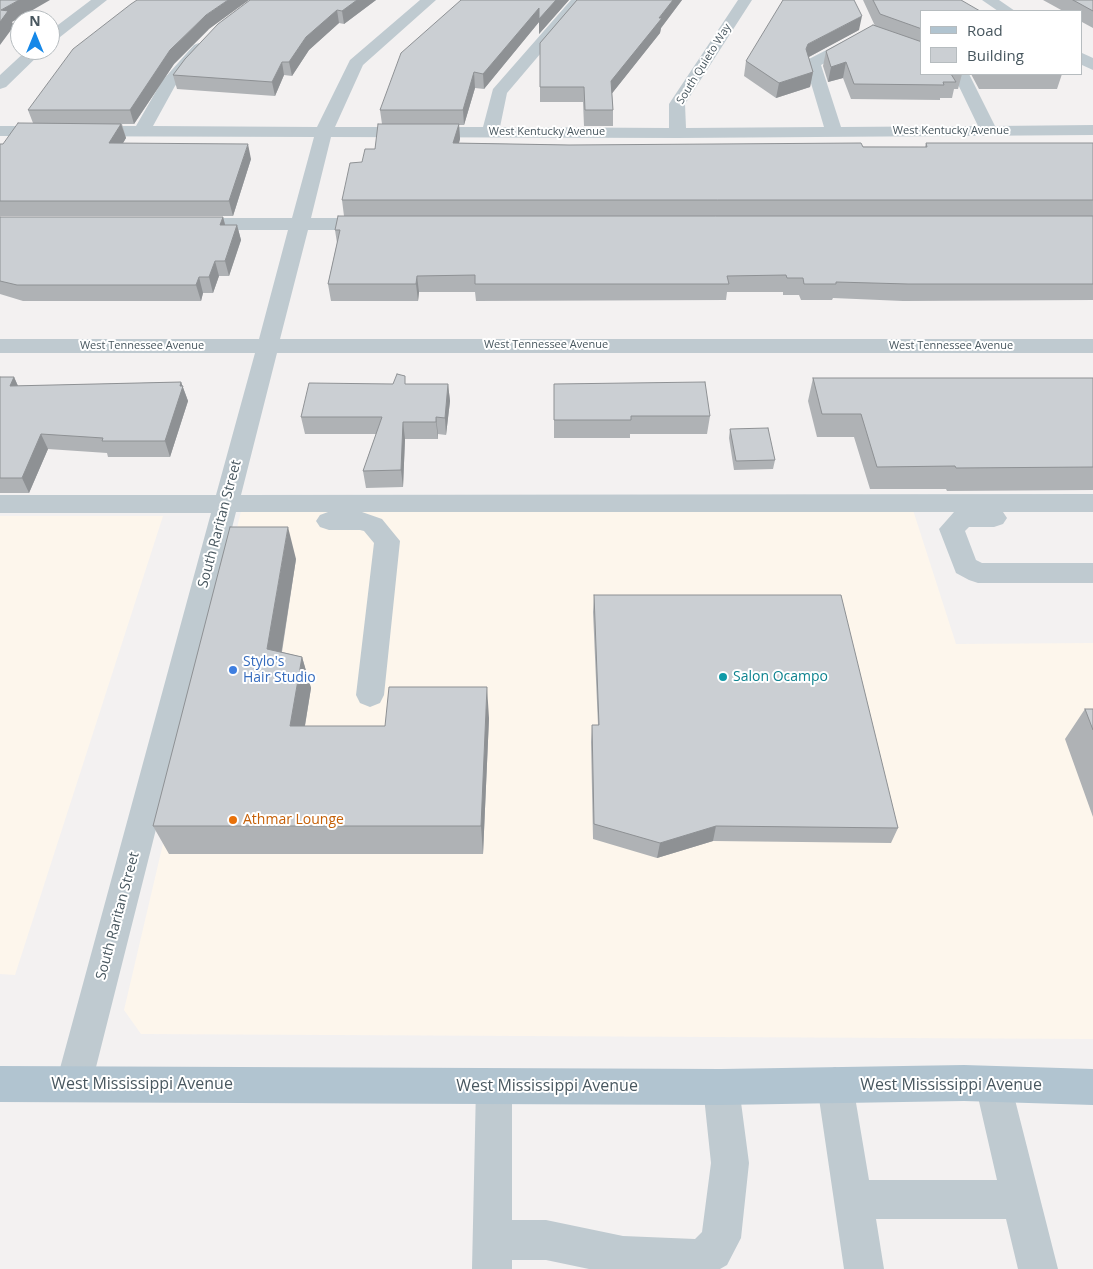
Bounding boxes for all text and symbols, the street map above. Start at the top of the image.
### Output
north arrow [10,10,60,60]
legend [920,10,1083,75]
text: N [29,11,41,30]
text: Road [967,20,1003,40]
street label: South Quieto Way [674,21,734,107]
text: Building [967,45,1024,65]
street label: West Kentucky Avenue [893,124,1009,138]
street label: West Kentucky Avenue [489,125,605,139]
street label: West Tennessee Avenue [484,338,608,352]
street label: West Tennessee Avenue [80,339,204,353]
street label: West Tennessee Avenue [889,339,1013,353]
street label: South Raritan Street [195,458,245,590]
place label: Stylo's Hair Studio [243,654,316,686]
marker: Stylo's Hair Studio [227,664,239,676]
place label: Salon Ocampo [733,669,828,685]
marker: Salon Ocampo [717,671,729,683]
place label: Athmar Lounge [243,812,344,828]
marker: Athmar Lounge [227,814,239,826]
street label: South Raritan Street [93,850,143,982]
street label: West Mississippi Avenue [51,1074,233,1094]
street label: West Mississippi Avenue [860,1075,1042,1095]
street label: West Mississippi Avenue [456,1076,638,1096]

